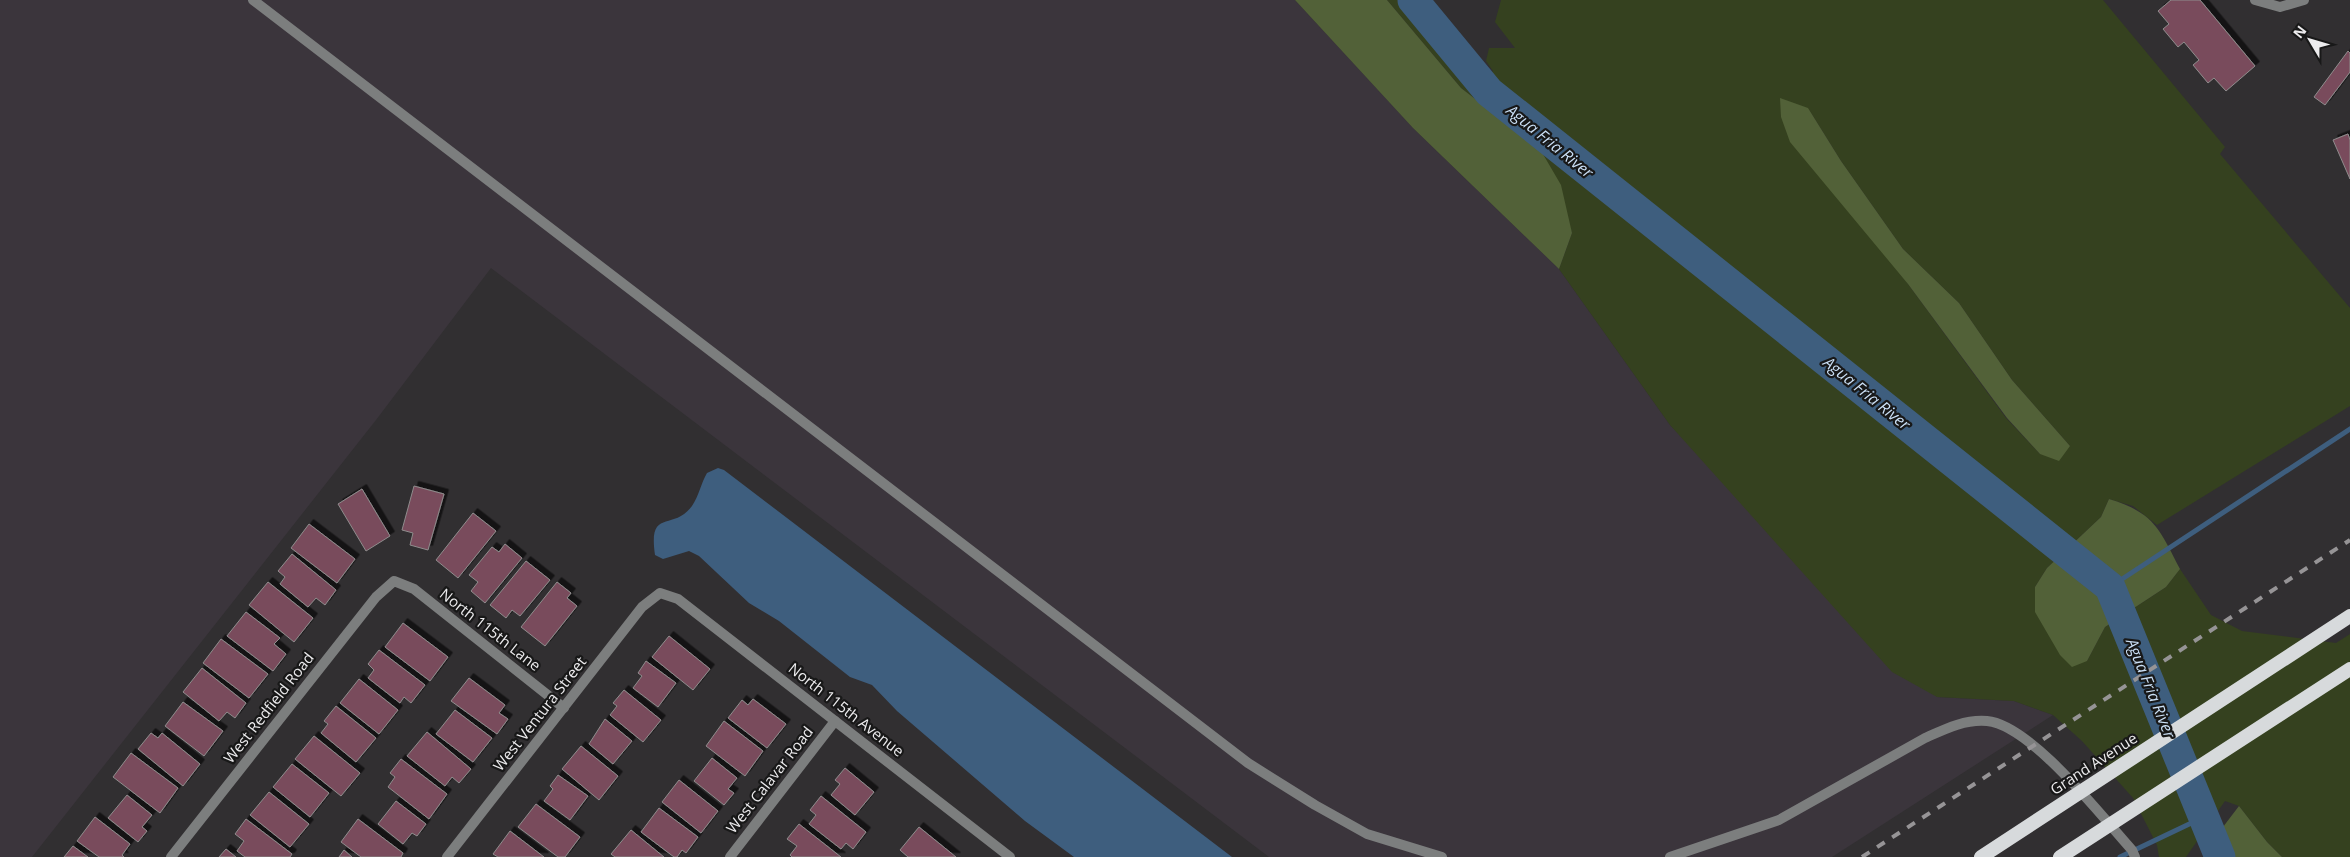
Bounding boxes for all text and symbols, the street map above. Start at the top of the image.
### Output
north arrow [2285,15,2335,65]
text: N [2288,21,2310,42]
water label: Agua Fria River [1501,99,1599,183]
water label: Agua Fria River [1818,351,1916,435]
street label: North 115th Lane [436,584,545,675]
water label: Agua Fria River [2121,634,2181,742]
street label: West Redfield Road [219,648,318,767]
street label: West Ventura Street [488,652,590,775]
street label: North 115th Avenue [785,658,908,761]
street label: West Calavar Road [721,722,817,837]
street label: Grand Avenue [2046,728,2141,799]

